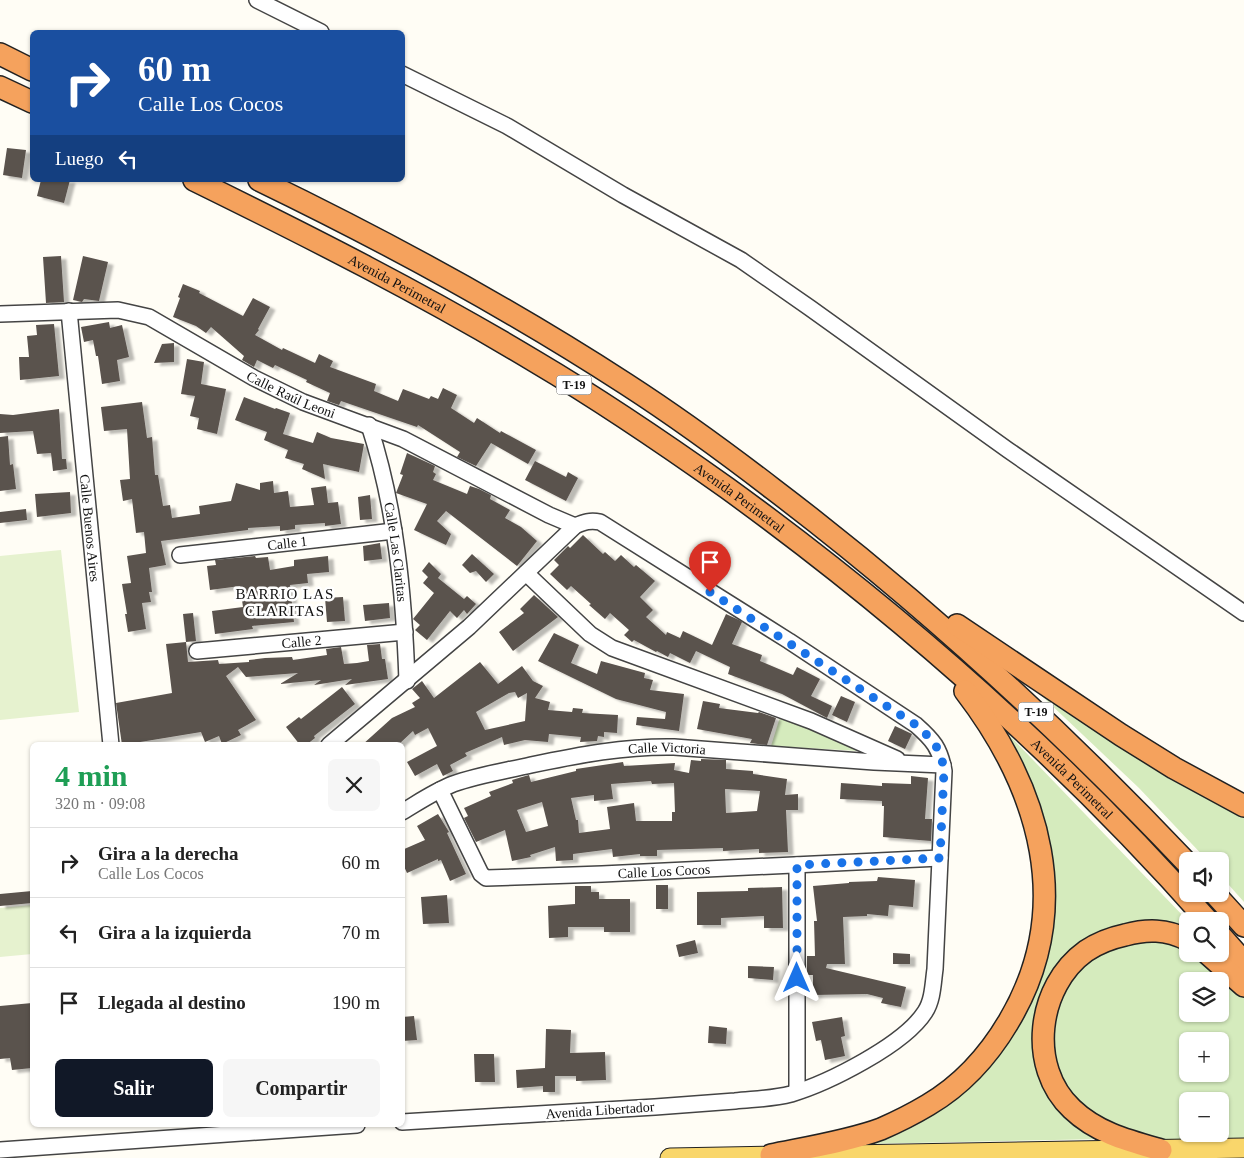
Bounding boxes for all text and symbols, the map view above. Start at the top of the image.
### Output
icon: right [55,50,120,115]
text: 60 m [138,50,211,89]
text: Calle Los Cocos [138,91,283,116]
icon: left [114,145,142,173]
text: Luego [55,148,104,169]
street label: Avenida Perimetral [346,252,448,316]
street label: Calle Raúl Leoni [244,368,337,421]
road number: T-19 [556,376,592,394]
street label: Avenida Perimetral [691,460,787,536]
street label: Calle Buenos Aires [77,473,102,583]
street label: Calle Las Claritas [381,501,409,602]
street label: Calle 1 [267,534,308,553]
pin [689,541,731,592]
icon: arrive [696,548,724,576]
district label: BARRIO LAS CLARITAS [236,586,334,619]
street label: Calle 2 [281,633,322,651]
road number: T-19 [1018,702,1054,722]
street label: Avenida Perimetral [1028,736,1116,822]
street label: Calle Victoria [627,740,707,757]
text: 4 min [55,759,128,792]
button: close [328,759,380,811]
text: 320 m · 09:08 [55,795,145,812]
text: Gira a la derecha [98,843,239,864]
icon: right [55,849,83,877]
text: 60 m [341,852,380,873]
map controls [1179,852,1229,1142]
button: sound [1179,852,1229,902]
street label: Calle Los Cocos [617,862,711,881]
text: Calle Los Cocos [98,865,204,882]
button: search [1179,912,1229,962]
icon: left [55,919,83,947]
text: Gira a la izquierda [98,922,252,943]
text: 70 m [341,922,380,943]
position arrow [770,951,822,1003]
button: layers [1179,972,1229,1022]
icon: arrive [55,989,83,1017]
text: Llegada al destino [98,992,246,1013]
text: 190 m [332,992,380,1013]
button: + [1179,1032,1229,1082]
button: Salir [55,1059,213,1117]
button: Compartir [223,1059,380,1117]
button: − [1179,1092,1229,1142]
street label: Avenida Libertador [545,1099,655,1122]

